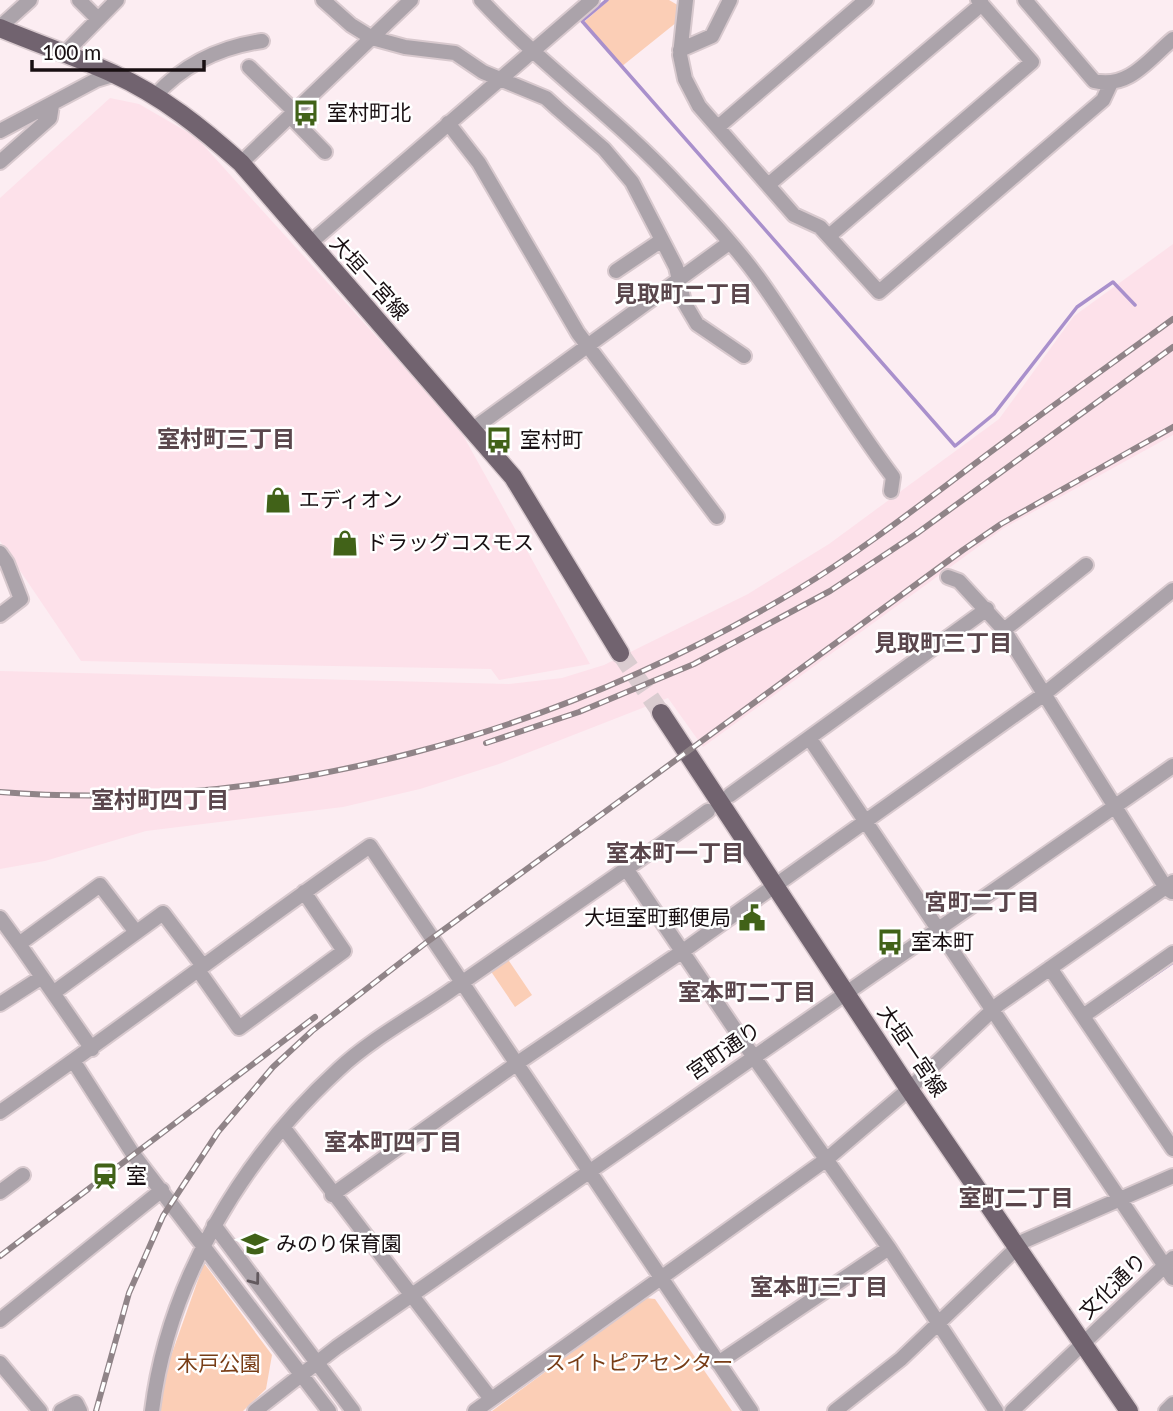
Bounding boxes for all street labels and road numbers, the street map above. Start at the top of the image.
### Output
street label: 大垣一宮線 [326,230,415,324]
street label: 大垣一宮線 [874,1000,953,1101]
street label: 宮町通り [682,1015,765,1084]
street label: 文化通り [1073,1247,1151,1323]

